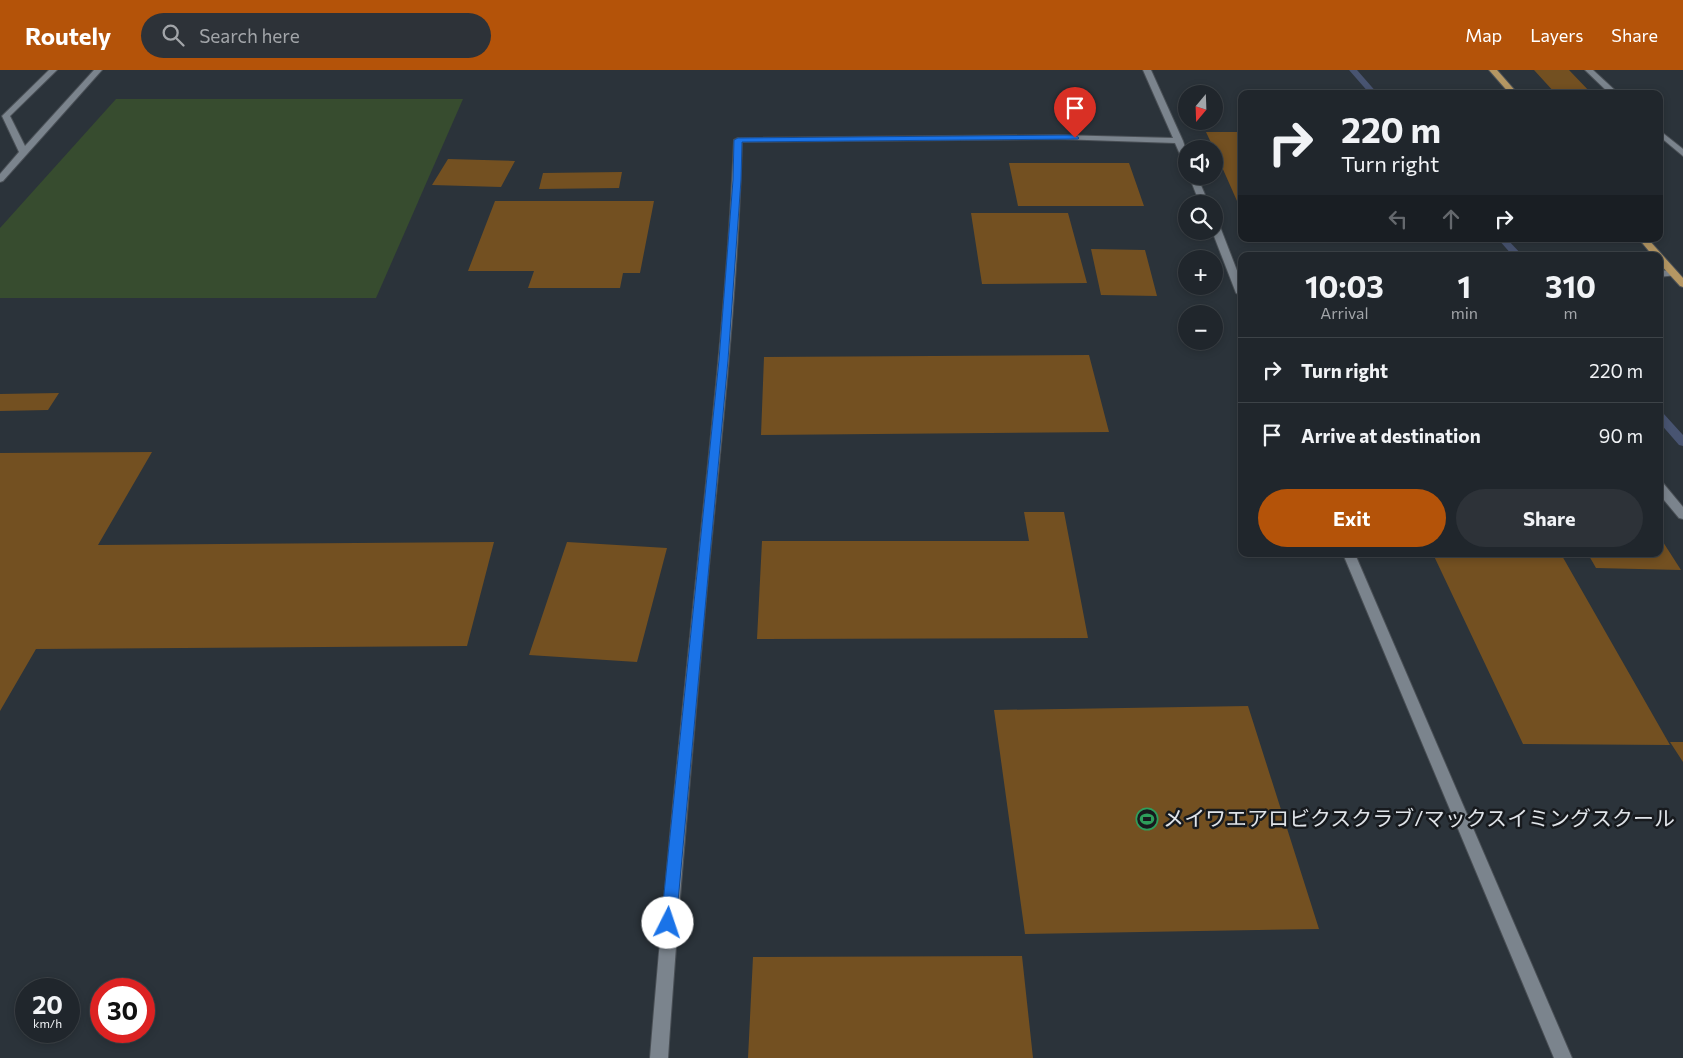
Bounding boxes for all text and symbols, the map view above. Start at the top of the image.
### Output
search box [141,13,491,58]
text: Routely [25,21,111,50]
icon: search [159,21,187,49]
text: Search here [199,24,300,47]
text: Map [1465,24,1502,46]
text: Layers [1530,24,1583,46]
text: Share [1611,24,1658,46]
north arrow [1178,85,1222,130]
map controls [1178,85,1223,350]
pin [1054,87,1096,138]
icon: arrive [1061,94,1089,122]
text: 220 m [1341,107,1441,150]
icon: right [1258,110,1323,175]
button: sound [1178,140,1223,185]
text: Turn right [1341,150,1439,177]
button: search [1178,195,1223,240]
icon: left [1384,205,1412,233]
icon: ahead [1437,205,1465,233]
icon: right [1490,205,1518,233]
button: + [1178,250,1223,295]
text: 10:03 [1305,267,1384,304]
text: 1 [1458,267,1471,304]
text: 310 [1545,267,1596,304]
text: Arrival [1320,303,1369,322]
text: min [1451,303,1478,322]
text: m [1563,303,1577,322]
button: − [1178,305,1223,350]
icon: right [1258,356,1286,384]
text: Turn right [1301,359,1388,382]
text: 220 m [1589,359,1643,382]
icon: arrive [1258,421,1286,449]
text: Arrive at destination [1301,424,1481,447]
text: 90 m [1599,424,1643,447]
button: Exit [1258,489,1446,547]
button: Share [1456,489,1643,547]
place label: メイワエアロビクスクラブ/マックスイミングスクール [1163,805,1675,830]
sports icon: メイワエアロビクスクラブ/マックスイミングスクール [1135,807,1159,831]
position arrow [641,896,693,948]
speed limit sign: 30 [90,978,155,1043]
text: 20 [32,989,63,1019]
text: km/h [33,1016,62,1030]

